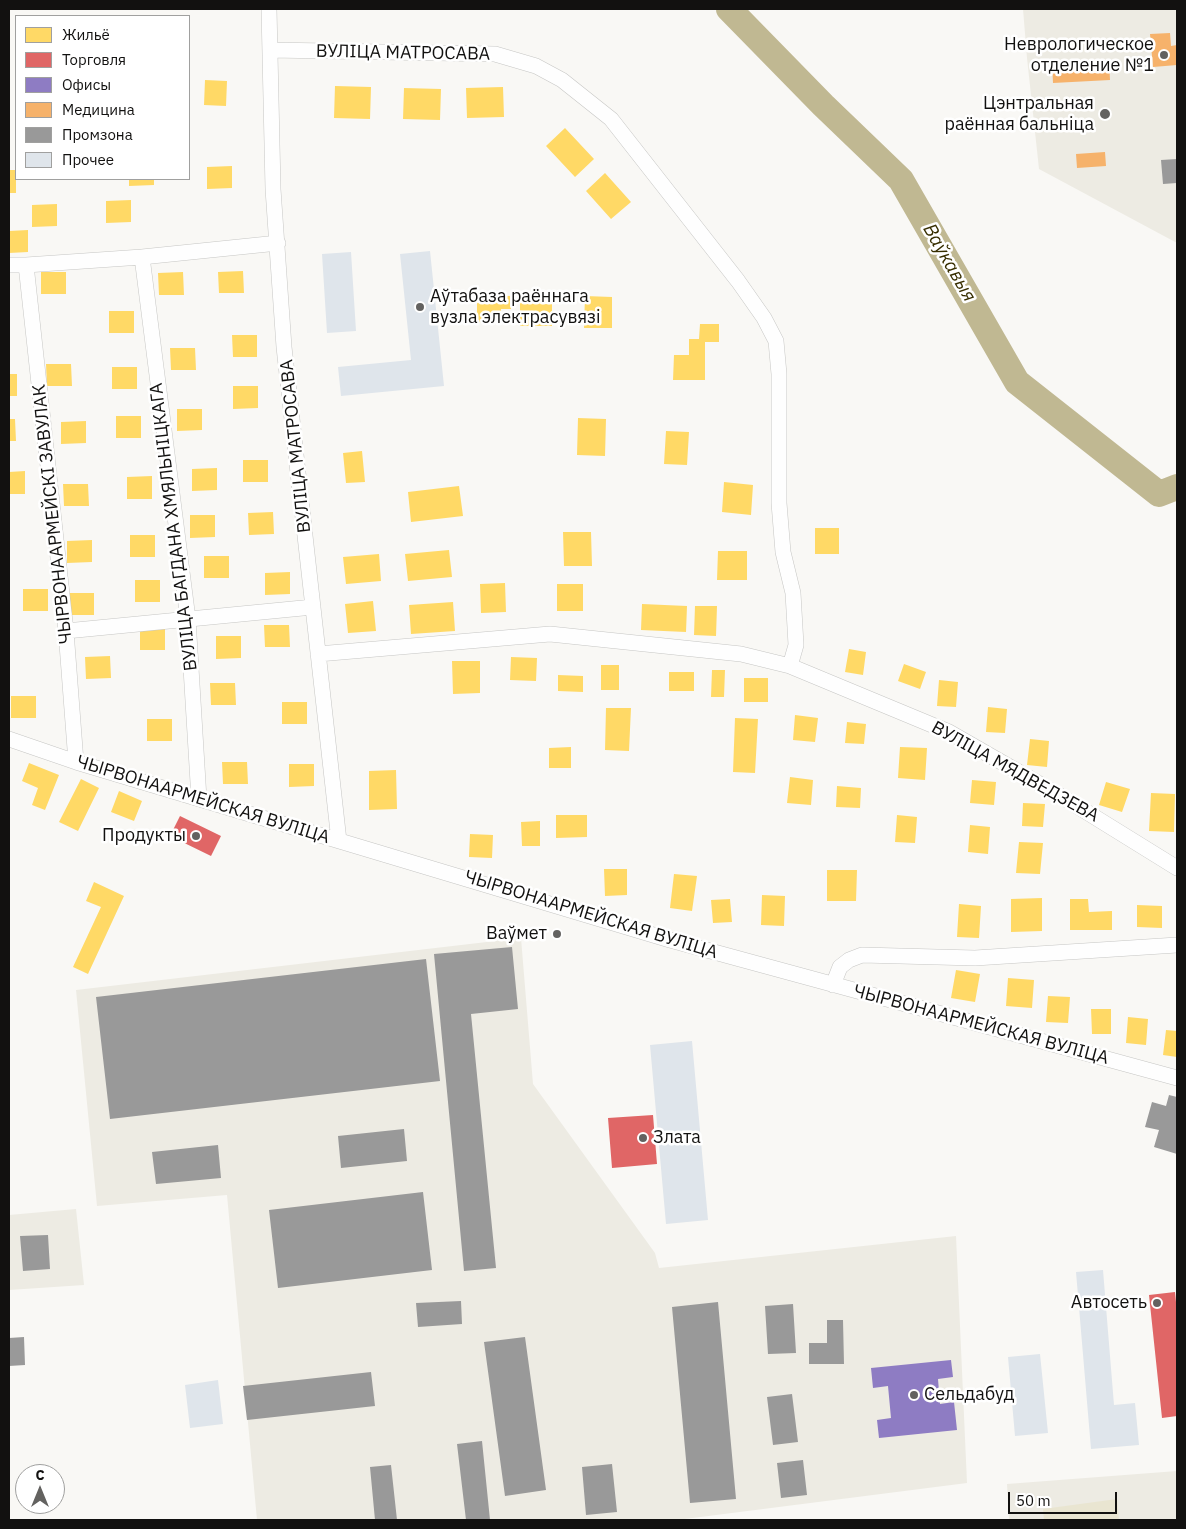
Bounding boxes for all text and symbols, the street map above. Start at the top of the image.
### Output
legend [15,15,190,180]
text: Жильё [62,25,110,44]
place label: Неврологическое отделение №1 [1004,34,1154,76]
street label: ВУЛІЦА МАТРОСАВА [316,41,490,65]
marker: Неврологическое отделение №1 [1158,49,1170,61]
text: Торговля [62,50,126,69]
text: Офисы [62,75,111,94]
place label: Цэнтральная раённая бальніца [944,93,1094,136]
text: Медицина [62,100,135,119]
marker: Цэнтральная раённая бальніца [1098,107,1112,121]
text: Промзона [62,125,133,144]
text: Прочее [62,150,114,169]
water label: Ваўкавыя [918,220,980,306]
place label: Аўтабаза раённага вузла электрасувязі [430,286,601,328]
marker: Аўтабаза раённага вузла электрасувязі [414,301,426,313]
street label: ВУЛІЦА МАТРОСАВА [276,358,316,534]
street label: ВУЛІЦА БАГДАНА ХМЯЛЬНІЦКАГА [146,382,202,672]
street label: ЧЫРВОНААРМЕЙСКІ ЗАВУЛАК [29,383,77,645]
street label: ВУЛІЦА МЯДВЕДЗЕВА [927,717,1103,827]
street label: ЧЫРВОНААРМЕЙСКАЯ ВУЛІЦА [74,751,332,849]
place label: Продукты [102,825,186,847]
marker: Продукты [190,830,202,842]
street label: ЧЫРВОНААРМЕЙСКАЯ ВУЛІЦА [462,866,720,964]
place label: Ваўмет [486,923,547,945]
marker: Ваўмет [551,928,563,940]
street label: ЧЫРВОНААРМЕЙСКАЯ ВУЛІЦА [851,980,1111,1070]
place label: Злата [653,1127,701,1149]
marker: Злата [637,1132,649,1144]
place label: Автосеть [1071,1292,1147,1314]
marker: Автосеть [1151,1297,1163,1309]
place label: Сельдабуд [924,1384,1015,1406]
marker: Сельдабуд [908,1389,920,1401]
north arrow [15,1464,65,1514]
text: С [35,1466,45,1484]
scale bar [1011,1482,1120,1514]
text: 50 m [1016,1491,1051,1510]

